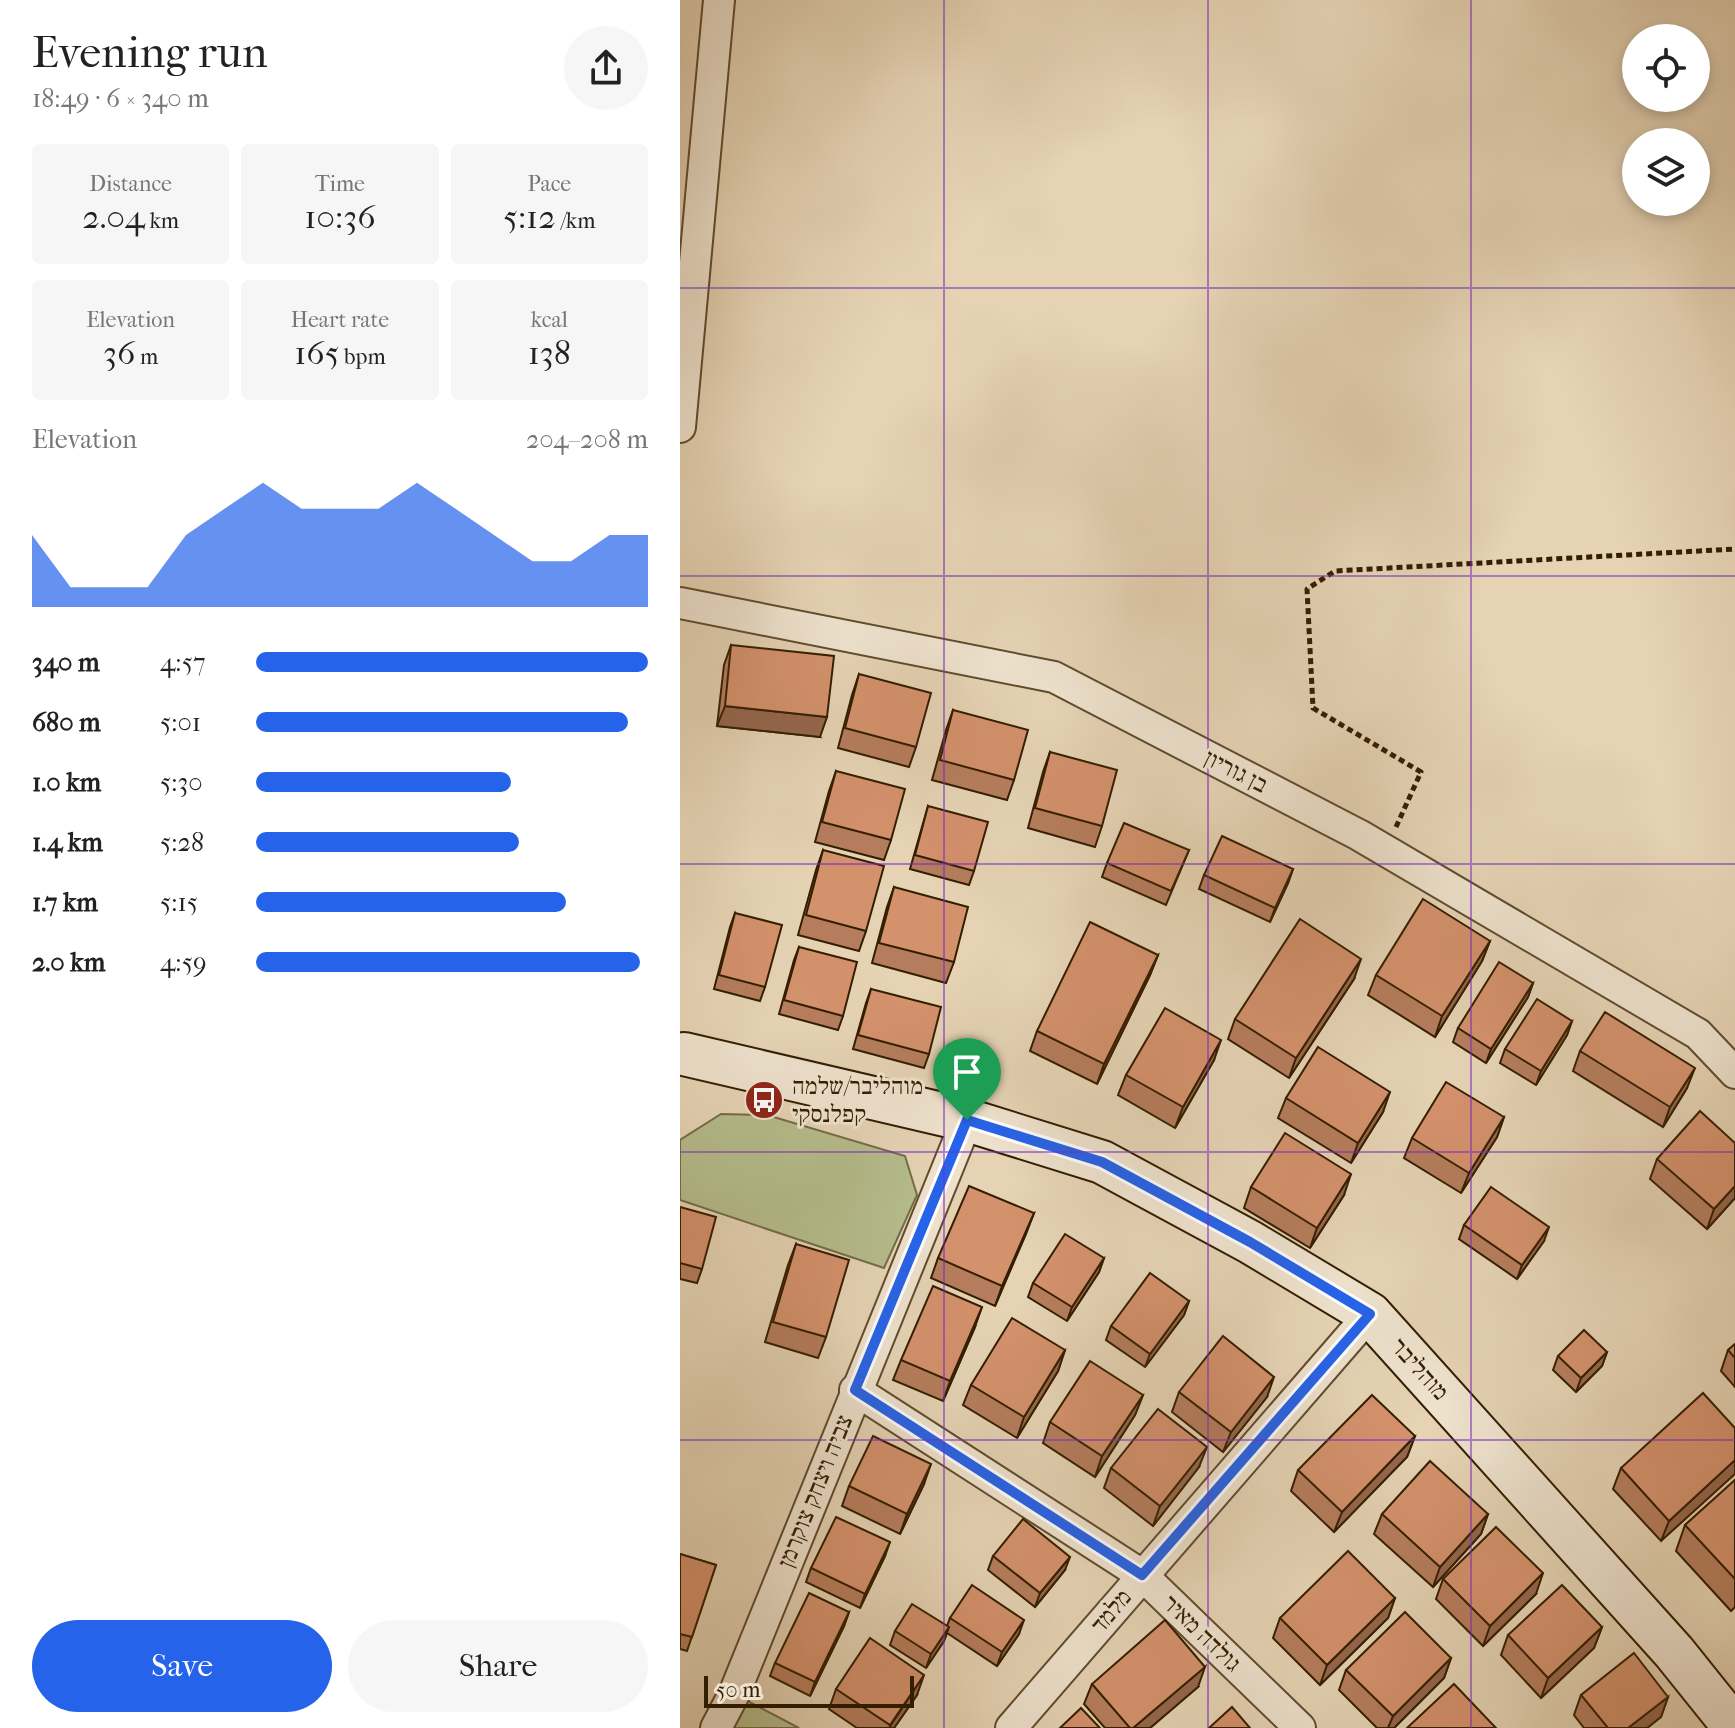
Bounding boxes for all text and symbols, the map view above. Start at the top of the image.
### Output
map controls [1622,24,1710,216]
button: locate [1622,24,1710,112]
button: share [564,26,648,110]
text: Evening run [32,27,267,78]
text: 18:49 · 6 × 340 m [32,83,209,114]
button: layers [1622,128,1710,216]
text: Distance [89,171,172,197]
text: Time [315,171,365,197]
text: Pace [527,171,571,197]
text: 2.04 [82,197,145,237]
text: 10:36 [304,197,376,237]
text: 5:12 [503,197,556,237]
text: km [145,208,179,234]
text: /km [556,208,595,234]
text: Elevation [86,307,175,333]
text: Heart rate [291,307,389,333]
text: kcal [531,307,568,333]
text: 36 [103,333,135,373]
text: 165 [294,333,339,373]
text: 138 [528,333,571,373]
text: m [135,344,158,370]
text: bpm [339,344,386,370]
text: Elevation [32,424,137,455]
text: 204–208 m [526,424,648,455]
text: 340 m [32,647,100,678]
text: 4:57 [160,647,205,678]
text: 680 m [32,707,101,738]
text: 5:01 [160,707,201,738]
street label: בן גוריון [1200,743,1272,799]
text: 1.0 km [32,767,101,798]
text: 5:30 [160,767,203,798]
text: 1.4 km [32,827,103,858]
text: 5:28 [160,827,204,858]
text: 1.7 km [32,887,98,918]
text: 5:15 [160,887,198,918]
text: 2.0 km [32,947,105,978]
text: 4:59 [160,947,207,978]
pin [933,1038,1001,1120]
icon: arrive [945,1050,989,1094]
place label: מוהליבר/שלמה קפלנסקי [792,1072,923,1128]
bus stop icon: מוהליבר/שלמה קפלנסקי [743,1079,785,1121]
street label: מוהליבר [1385,1332,1455,1406]
street label: צביה ויצחק צוקרמן [772,1411,858,1571]
street label: מלמד [1085,1584,1137,1638]
street label: גולדה מאיר [1157,1589,1247,1677]
button: Save [32,1620,332,1712]
button: Share [348,1620,648,1712]
scale bar [704,1672,914,1708]
text: 50 m [716,1677,761,1703]

